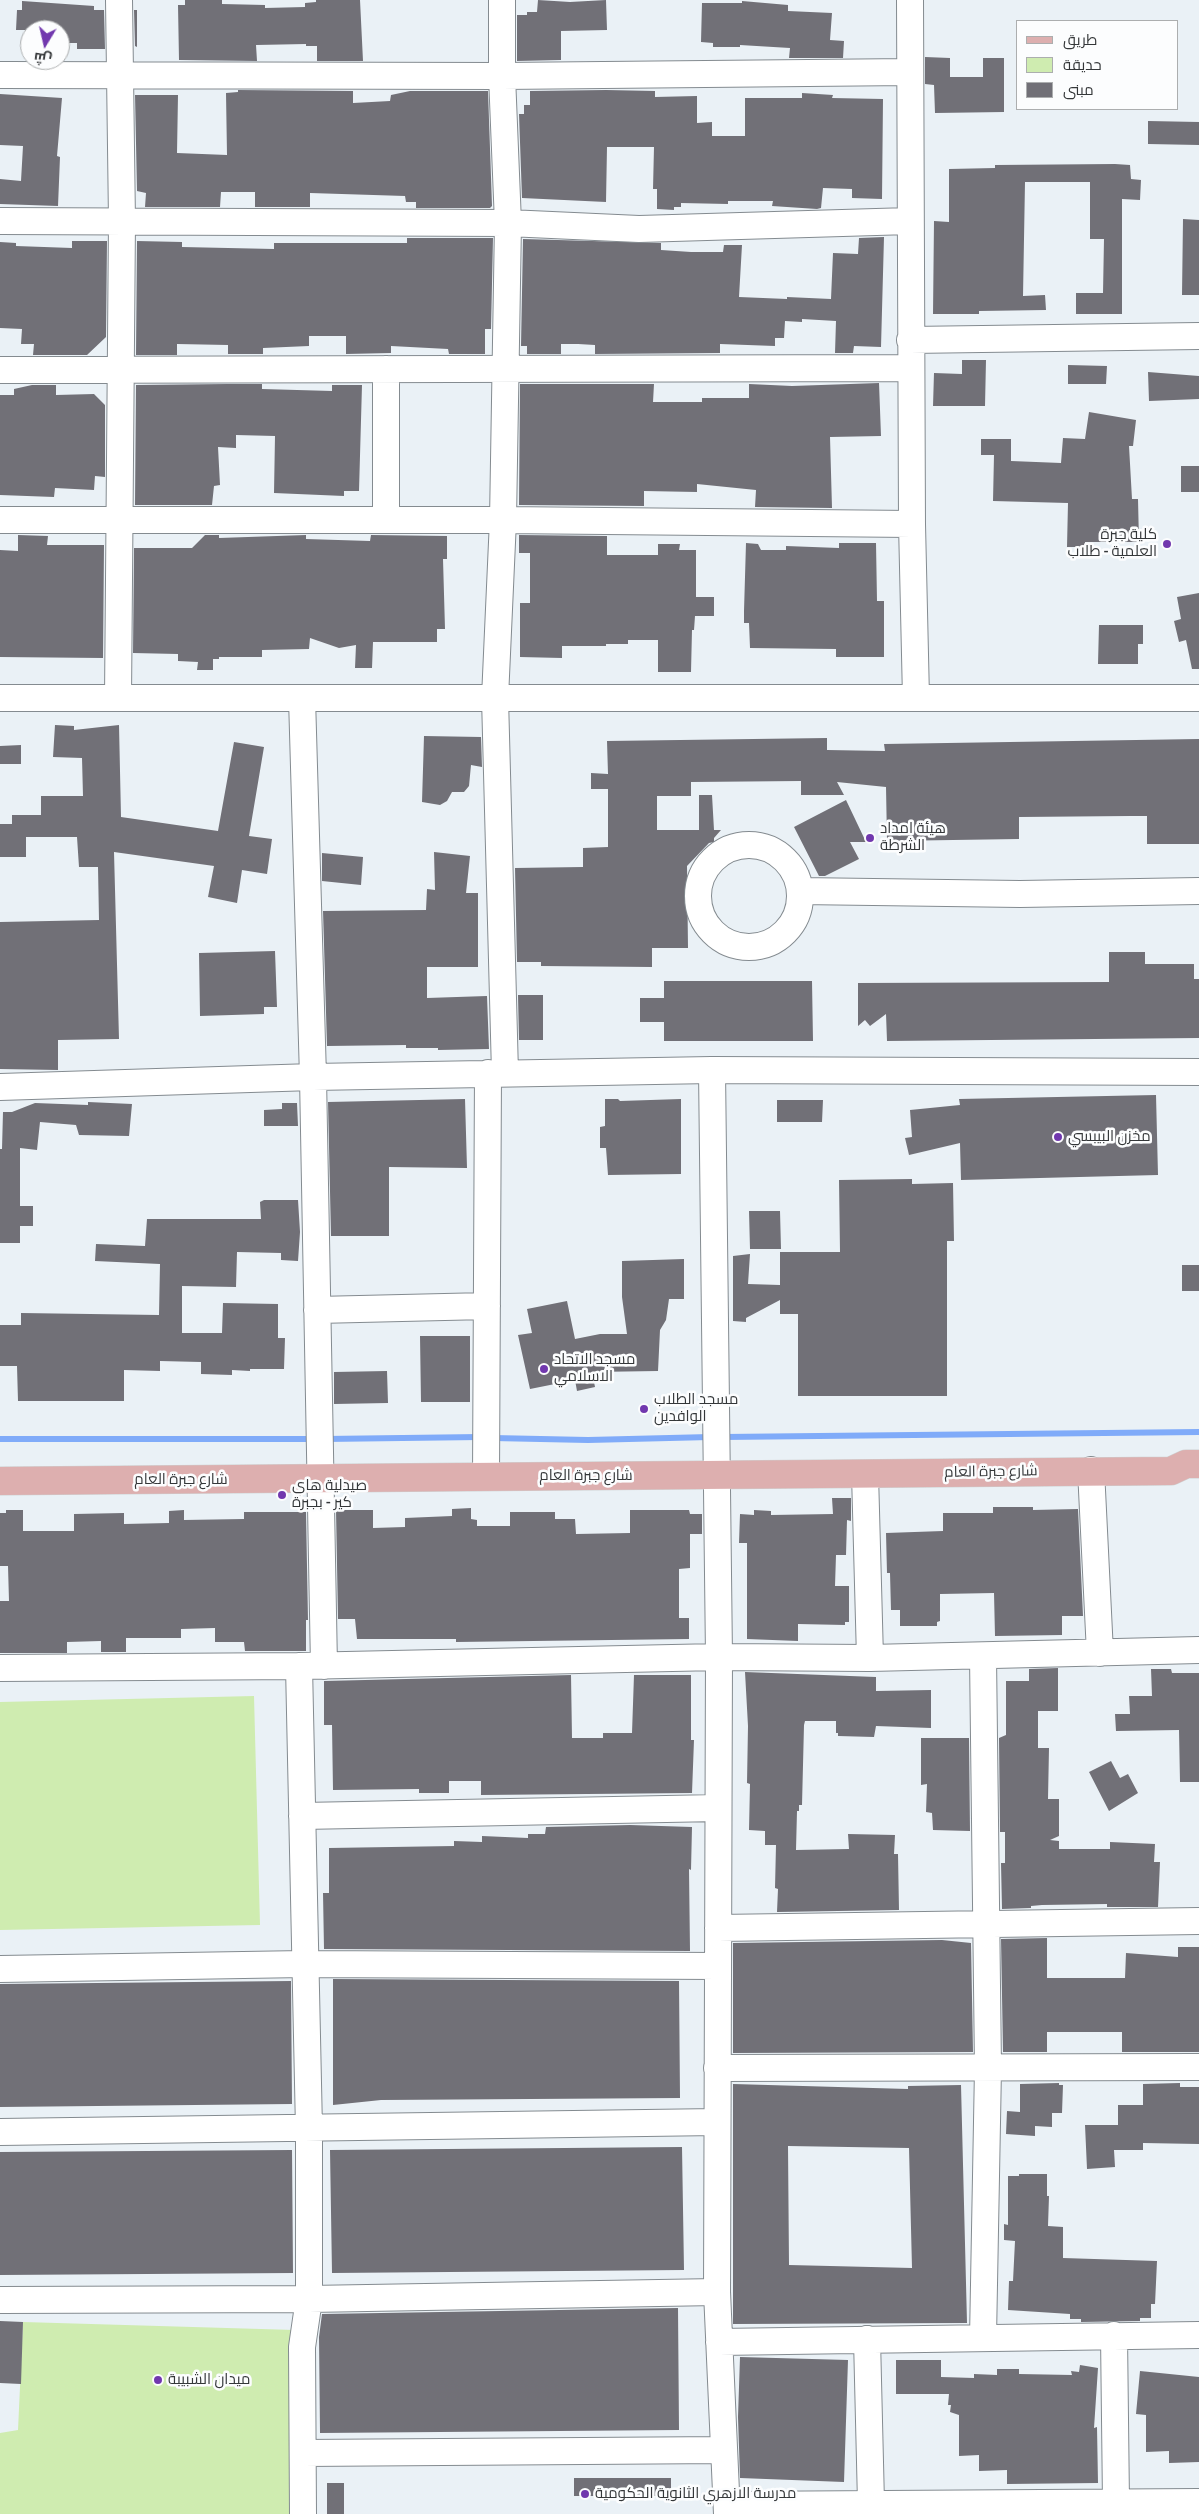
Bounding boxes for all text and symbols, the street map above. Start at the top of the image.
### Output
north arrow [20,20,70,70]
legend [1016,20,1179,110]
text: طريق [1063,29,1097,50]
text: ش [33,49,53,69]
text: حديقة [1063,54,1102,75]
text: مبنى [1063,79,1094,100]
place label: كلية جبرة العلمية - طلاب [1067,526,1157,561]
marker: كلية جبرة العلمية - طلاب [1161,538,1173,550]
place label: هيئة امداد الشرطة [880,820,946,855]
marker: هيئة امداد الشرطة [864,832,876,844]
place label: مخزن البيبسي [1068,1128,1151,1146]
marker: مخزن البيبسي [1052,1131,1064,1143]
place label: مسجد الاتحاد الاسلامي [554,1351,635,1386]
marker: مسجد الاتحاد الاسلامي [538,1363,550,1375]
place label: مسجد الطلاب الوافدين [654,1391,738,1426]
marker: مسجد الطلاب الوافدين [638,1403,650,1415]
street label: شارع جبرة العام [944,1462,1038,1482]
street label: شارع جبرة العام [539,1467,633,1485]
street label: شارع جبرة العام [134,1471,228,1489]
place label: صيدلية هاي كير - بجبرة [292,1477,367,1512]
marker: صيدلية هاي كير - بجبرة [276,1489,288,1501]
place label: ميدان الشبيبة [168,2371,250,2389]
marker: ميدان الشبيبة [152,2374,164,2386]
place label: مدرسة الازهري الثانوية الحكومية [595,2485,796,2503]
marker: مدرسة الازهري الثانوية الحكومية [579,2488,591,2500]

